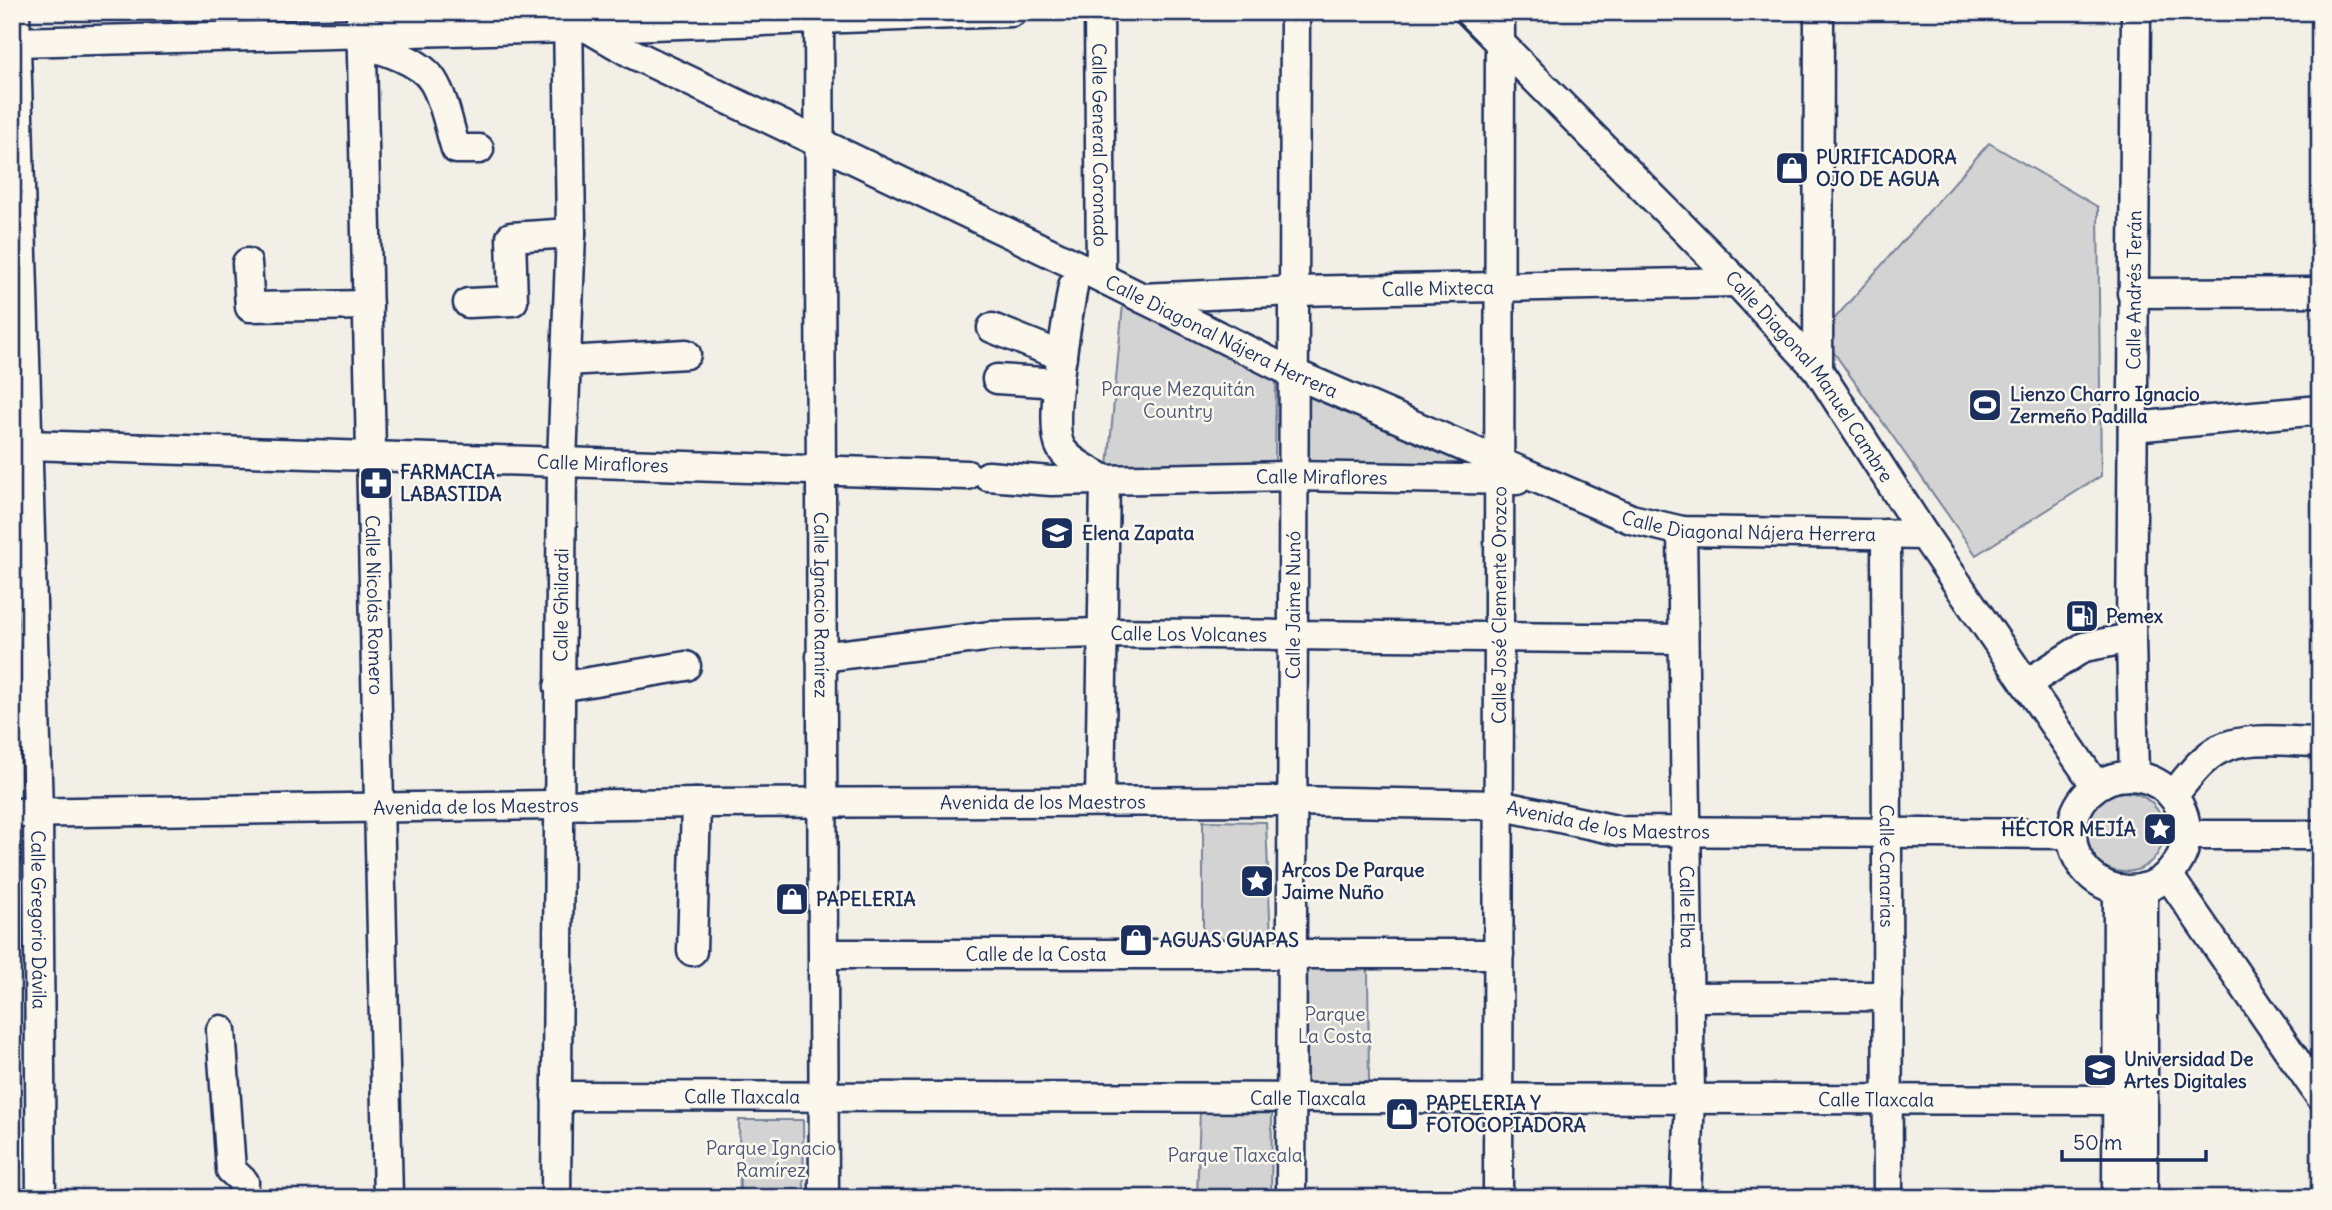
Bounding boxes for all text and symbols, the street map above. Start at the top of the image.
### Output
street label: Calle General Coronado [1087,43,1113,247]
place label: PURIFICADORA OJO DE AGUA [1816,145,1957,191]
shop icon: PURIFICADORA OJO DE AGUA [1773,149,1811,187]
street label: Calle Andrés Terán [2121,210,2146,370]
street label: Calle Diagonal Manuel Cambre [1720,265,1899,487]
street label: Calle Diagonal Nájera Herrera [1101,270,1342,403]
street label: Calle Mixteca [1381,275,1494,301]
park label: Parque Mezquitán Country [1101,377,1255,423]
place label: Lienzo Charro Ignacio Zermeño Padilla [2010,382,2200,428]
sports icon: Lienzo Charro Ignacio Zermeño Padilla [1966,386,2004,424]
street label: Calle Miraflores [536,449,669,477]
place label: FARMACIA LABASTIDA [400,460,502,506]
pharmacy icon: FARMACIA LABASTIDA [357,464,395,502]
street label: Calle Miraflores [1256,464,1388,490]
street label: Calle José Clemente Orozco [1487,486,1511,724]
street label: Calle Diagonal Nájera Herrera [1618,504,1876,546]
street label: Calle Ignacio Ramírez [809,512,834,698]
school or university icon: Elena Zapata [1038,514,1076,552]
street label: Calle Nicolás Romero [360,515,389,695]
place label: Elena Zapata [1082,521,1194,545]
street label: Calle Jaime Nunó [1281,531,1305,679]
street label: Calle Ghilardi [548,548,573,662]
fuel station icon: Pemex [2063,597,2101,635]
place label: Pemex [2106,604,2164,628]
street label: Calle Los Volcanes [1110,621,1267,647]
street label: Avenida de los Maestros [940,789,1146,814]
street label: Avenida de los Maestros [373,793,579,820]
street label: Avenida de los Maestros [1504,795,1710,844]
street label: Calle Canarias [1875,804,1899,928]
place icon: HÉCTOR MEJÍA [2141,810,2179,848]
place label: HÉCTOR MEJÍA [2001,816,2136,841]
street label: Calle Gregorio Dávila [26,830,52,1009]
place label: Arcos De Parque Jaime Nuño [1282,858,1424,904]
place icon: Arcos De Parque Jaime Nuño [1238,862,1276,900]
street label: Calle Elba [1675,865,1700,949]
shop icon: PAPELERIA [773,880,811,918]
place label: PAPELERIA [816,887,916,911]
shop icon: AGUAS GUAPAS [1117,921,1155,959]
place label: AGUAS GUAPAS [1160,928,1299,952]
street label: Calle de la Costa [966,942,1107,966]
park label: Parque La Costa [1298,1002,1372,1048]
place label: Universidad De Artes Digitales [2124,1047,2254,1093]
school or university icon: Universidad De Artes Digitales [2081,1051,2119,1089]
street label: Calle Tlaxcala [684,1084,800,1109]
street label: Calle Tlaxcala [1250,1086,1366,1110]
street label: Calle Tlaxcala [1818,1087,1934,1111]
place label: PAPELERIA Y FOTOCOPIADORA [1426,1091,1586,1137]
shop icon: PAPELERIA Y FOTOCOPIADORA [1383,1095,1421,1133]
scale bar [2062,1119,2206,1163]
text: 50 m [2073,1129,2122,1156]
park label: Parque Ignacio Ramírez [706,1136,836,1182]
park label: Parque Tlaxcala [1167,1143,1303,1167]

